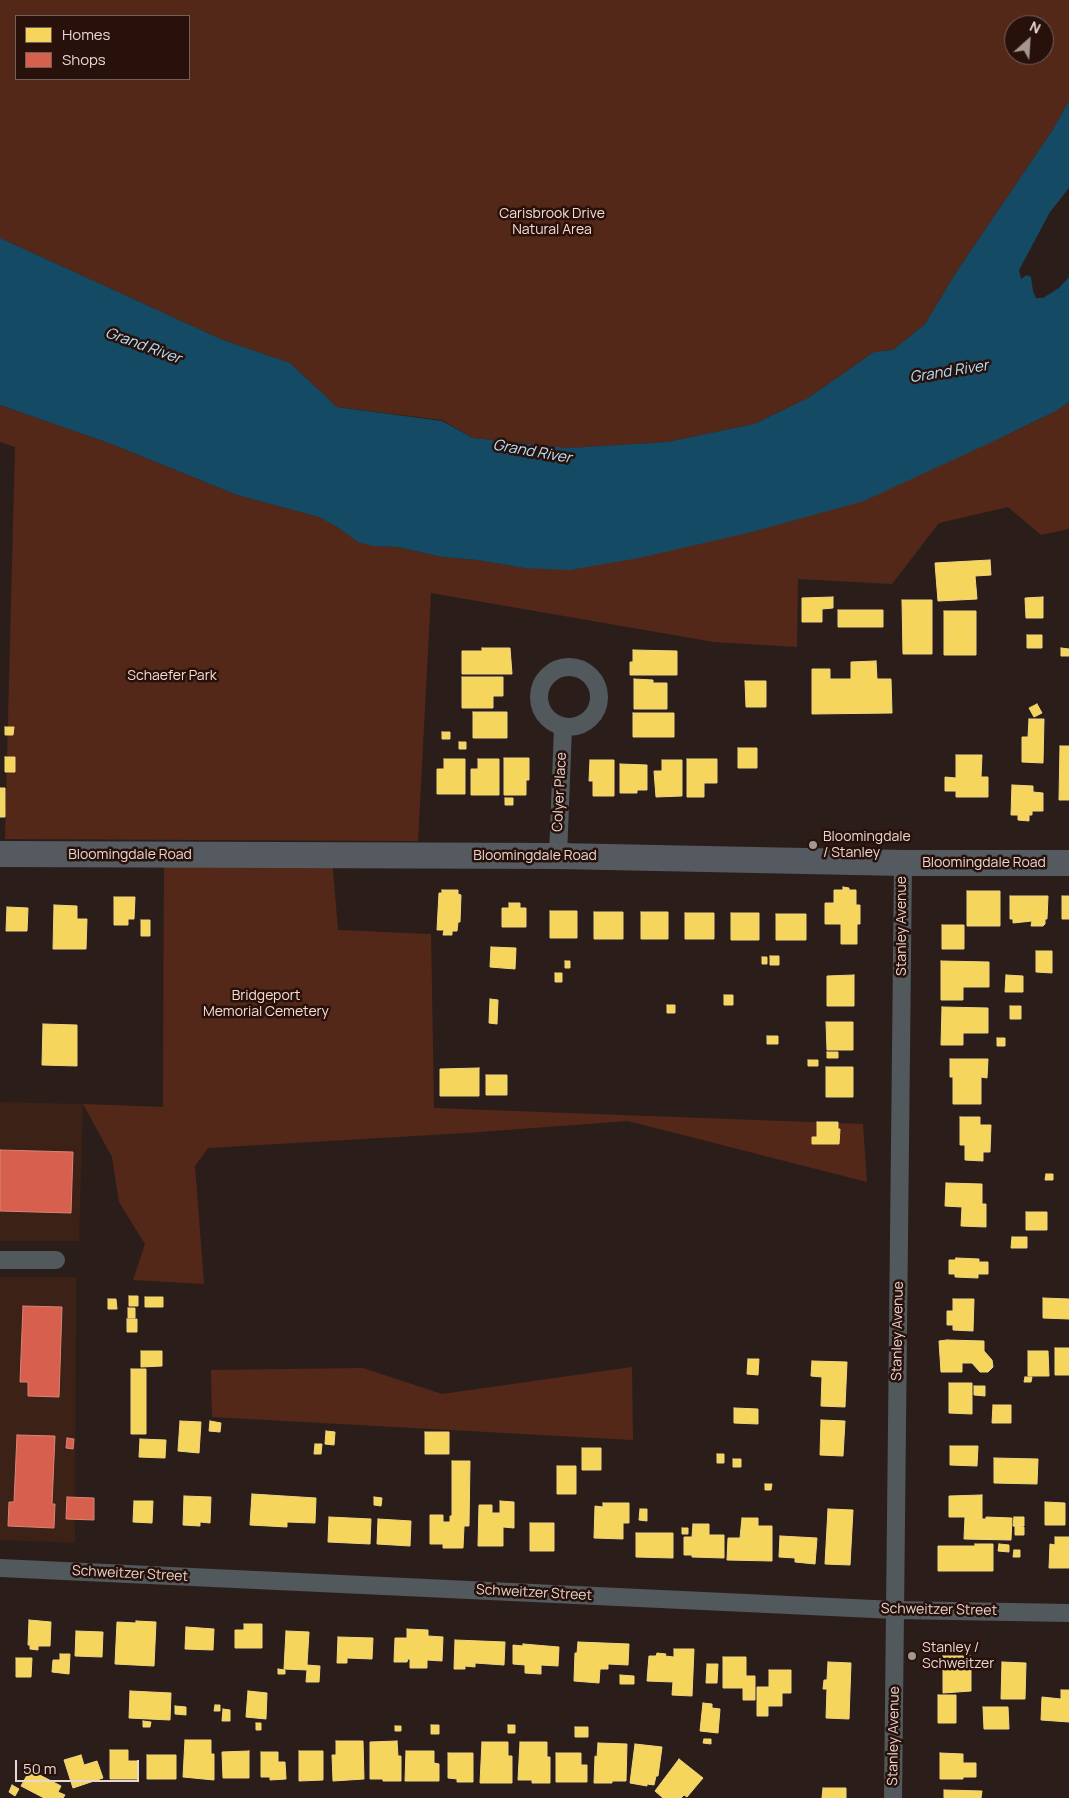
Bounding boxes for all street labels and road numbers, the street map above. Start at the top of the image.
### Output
street label: Colyer Place [550,752,570,832]
street label: Bloomingdale Road [68,847,192,863]
street label: Bloomingdale Road [473,848,597,864]
street label: Bloomingdale Road [922,855,1046,871]
street label: Stanley Avenue [894,876,910,976]
street label: Stanley Avenue [889,1281,907,1381]
street label: Schweitzer Street [72,1563,188,1585]
street label: Schweitzer Street [476,1582,592,1604]
street label: Schweitzer Street [881,1601,997,1619]
street label: Stanley Avenue [885,1686,903,1786]

